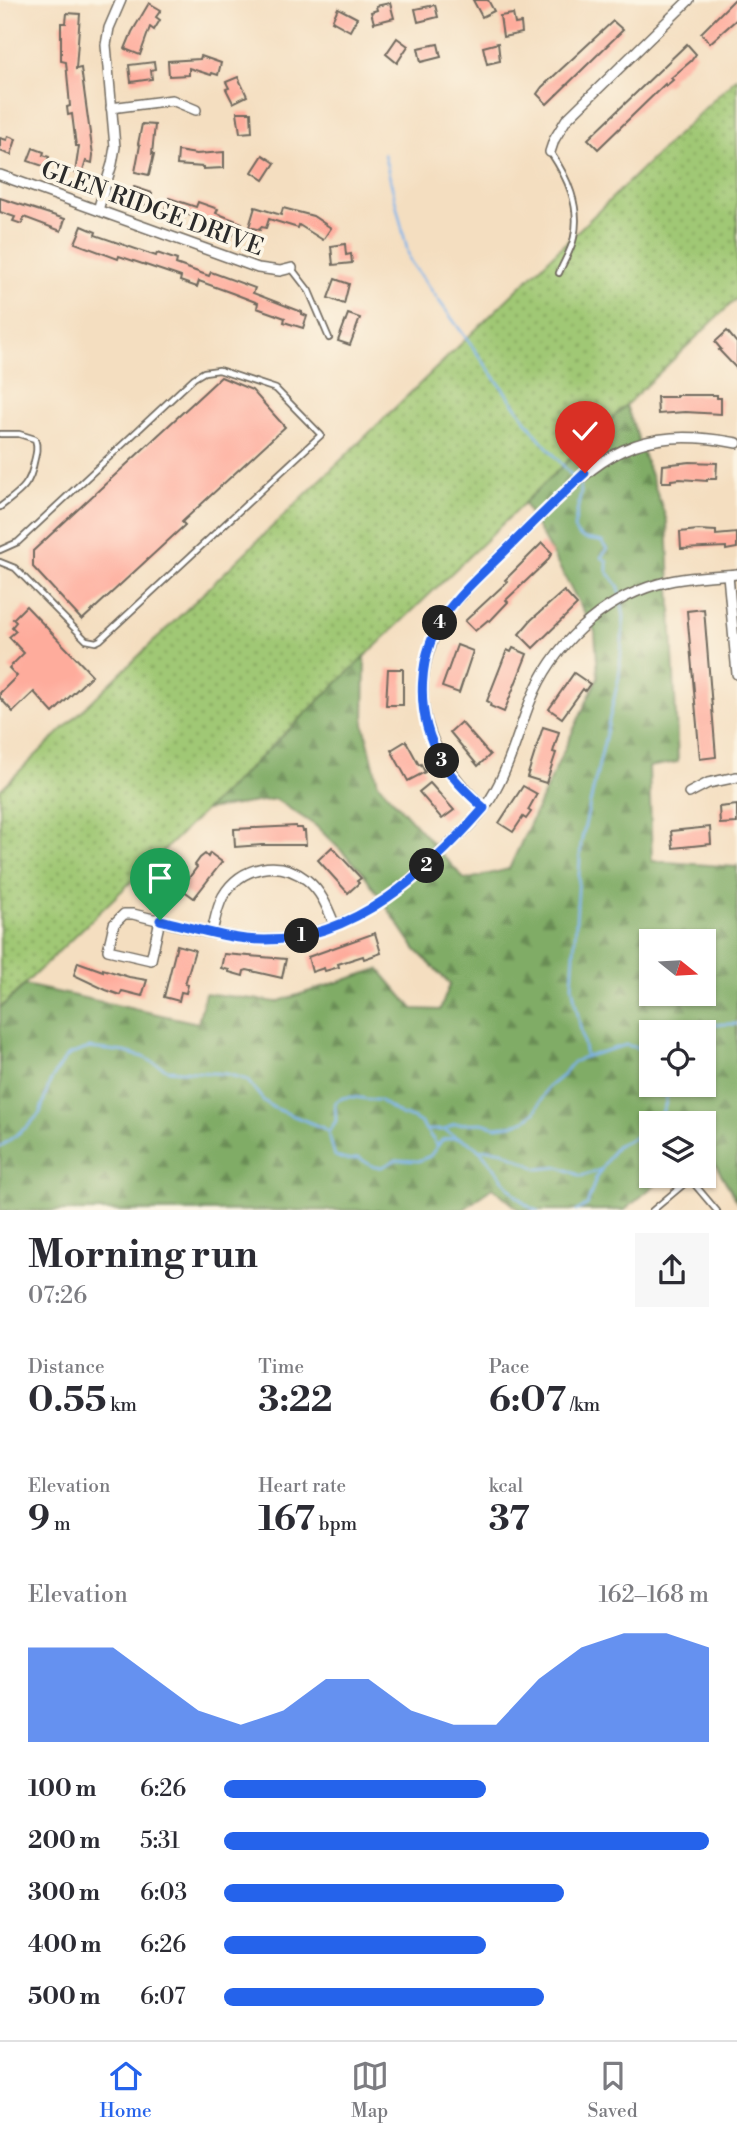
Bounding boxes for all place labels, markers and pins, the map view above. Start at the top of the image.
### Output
pin [555,401,615,473]
pin: 4 [422,606,458,640]
pin: 3 [424,744,460,778]
pin [130,848,190,920]
pin: 2 [410,848,444,884]
pin: 1 [284,918,320,954]

